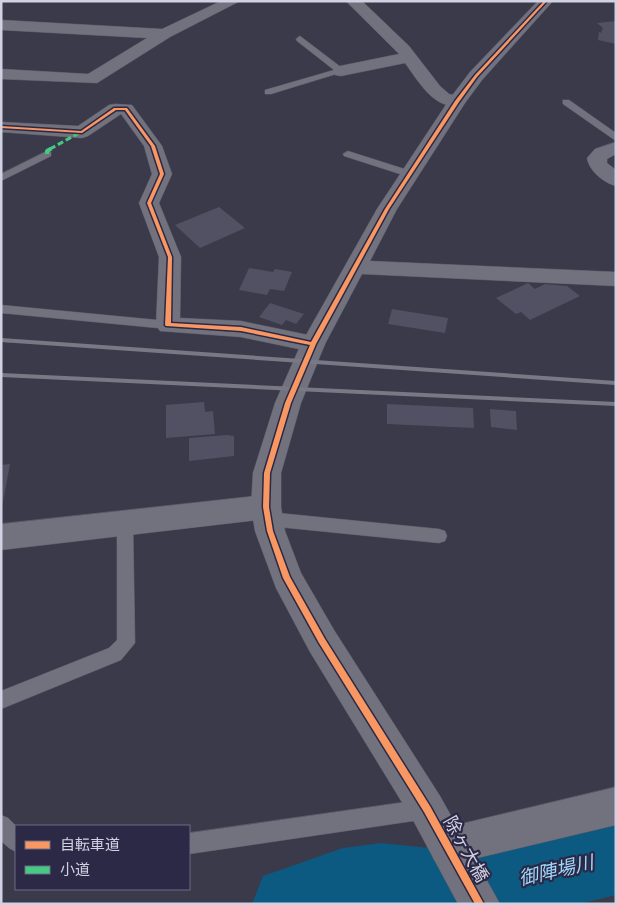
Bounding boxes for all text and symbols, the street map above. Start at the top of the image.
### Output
street label: 除ヶ大橋 [439,811,495,886]
legend [15,825,190,890]
text: 自転車道 [60,834,120,854]
water label: 御陣場川 [516,848,598,891]
text: 小道 [60,859,90,879]

